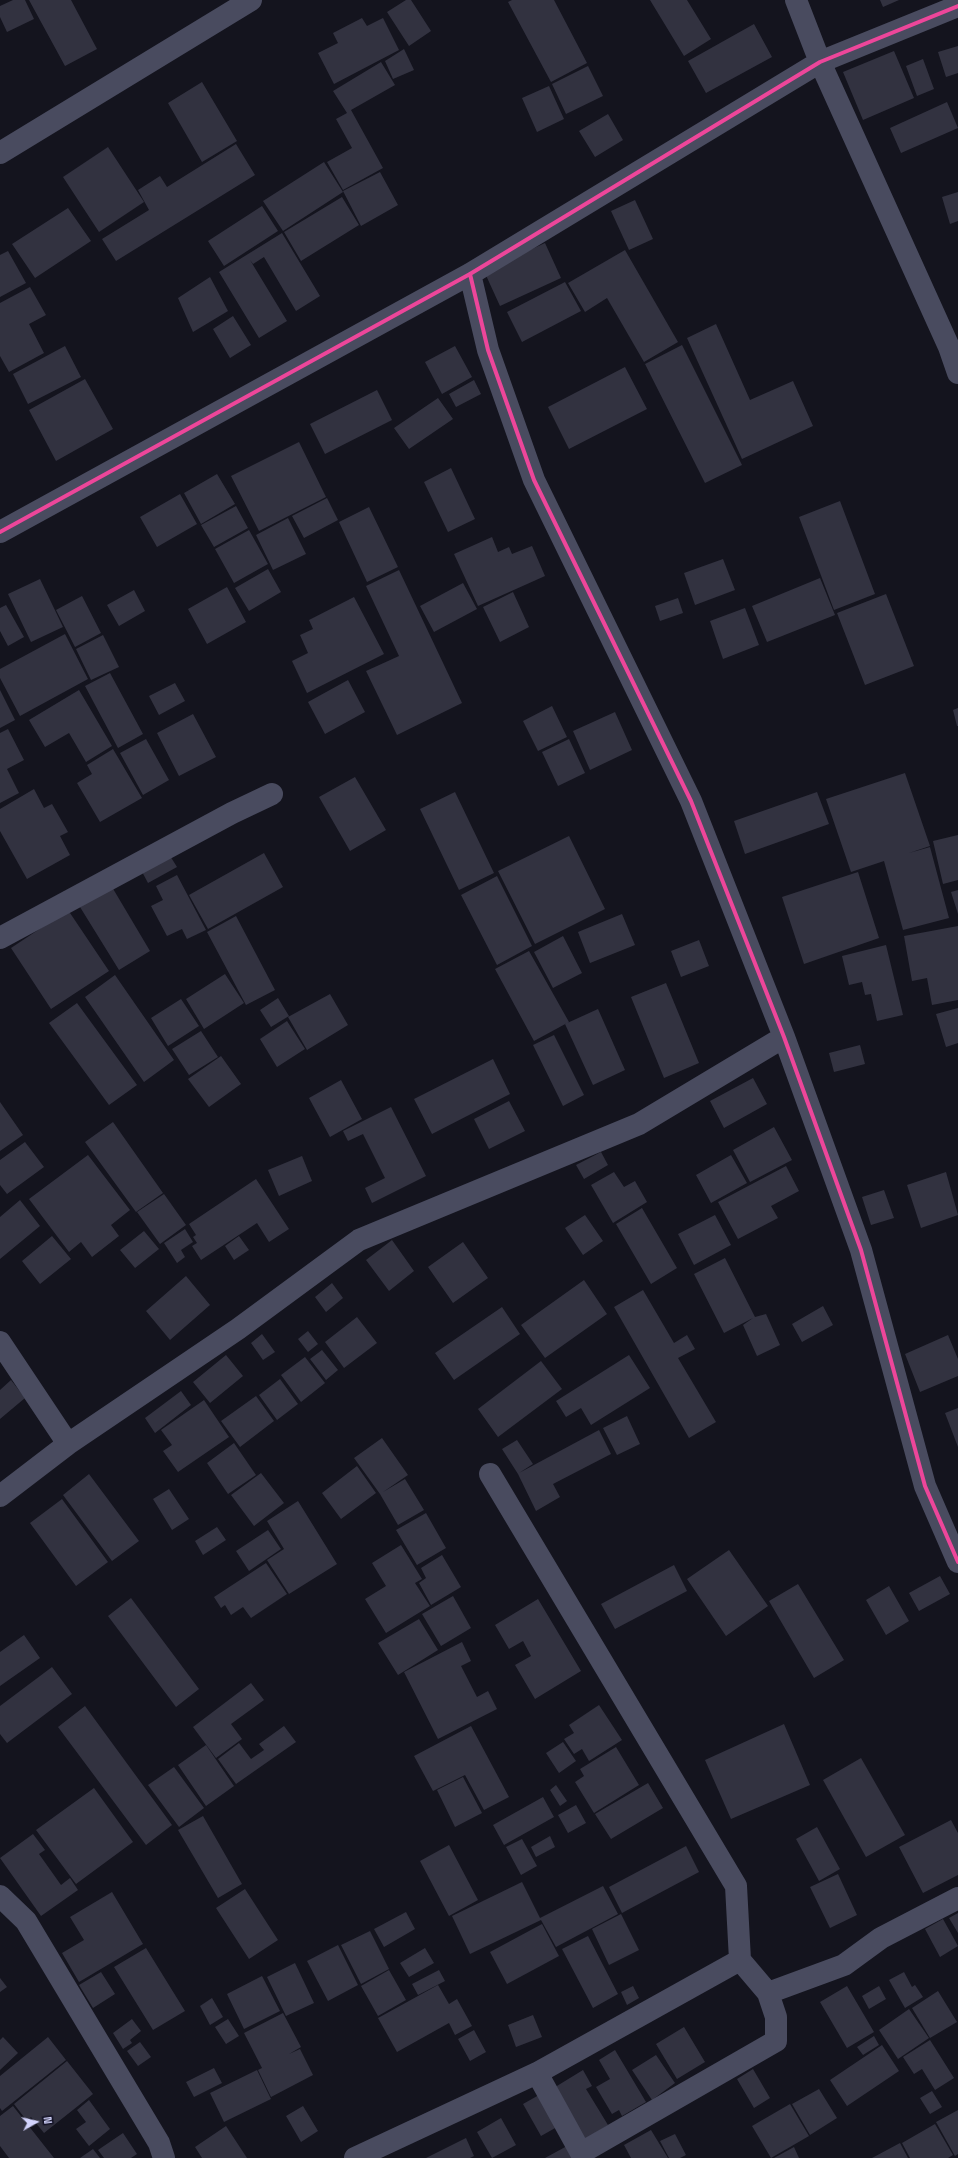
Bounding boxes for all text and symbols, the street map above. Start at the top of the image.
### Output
north arrow [16,2102,56,2142]
text: N [40,2116,55,2125]

